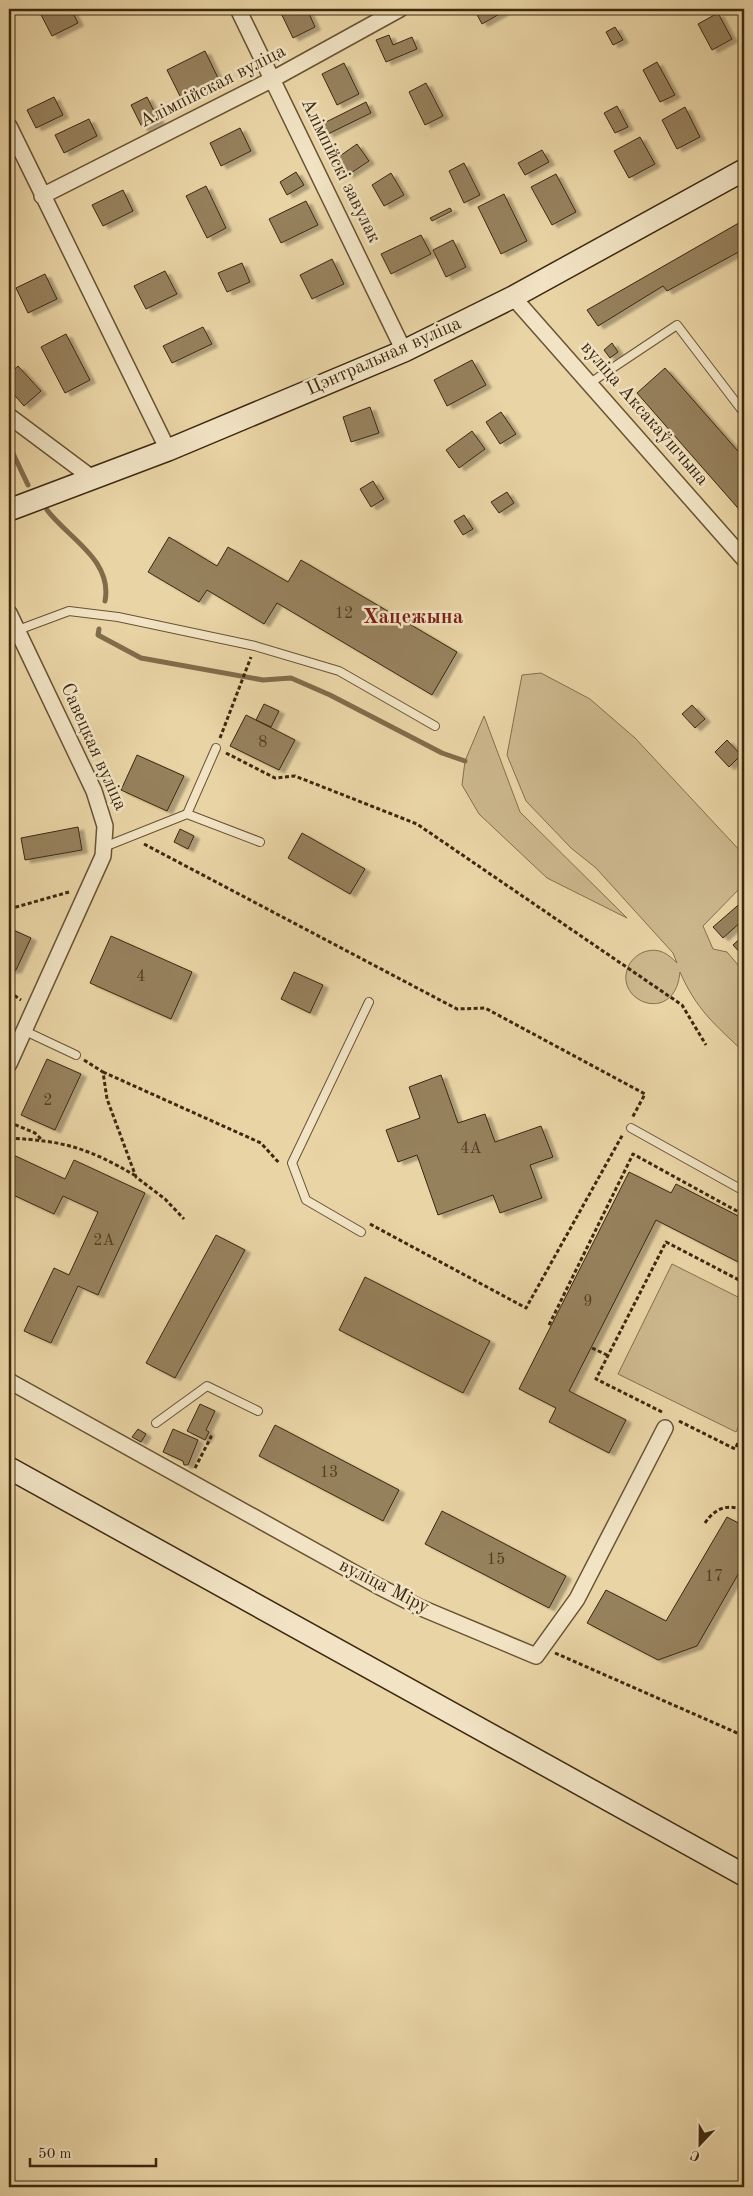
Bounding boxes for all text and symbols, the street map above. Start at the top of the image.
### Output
street label: Алімпійская вуліца [137,42,290,132]
street label: Алімпійскі завулак [297,96,383,247]
street label: Цэнтральная вуліца [304,314,465,400]
street label: вуліца Аксакаўшчына [576,338,712,490]
house number: 12 [335,606,353,622]
district label: Хацежына [363,607,464,628]
street label: Савецкая вуліца [56,680,130,814]
house number: 8 [258,735,268,751]
house number: 4 [136,969,146,985]
house number: 2 [43,1093,53,1109]
house number: 4А [460,1141,482,1157]
house number: 2А [93,1233,115,1249]
house number: 9 [583,1294,593,1310]
house number: 13 [320,1465,338,1481]
house number: 15 [487,1552,505,1568]
street label: вуліца Міру [336,1556,432,1618]
house number: 17 [705,1569,723,1585]
north arrow [676,2118,726,2168]
scale bar [30,2136,156,2168]
text: 50 m [38,2147,72,2162]
text: С [689,2147,702,2163]

